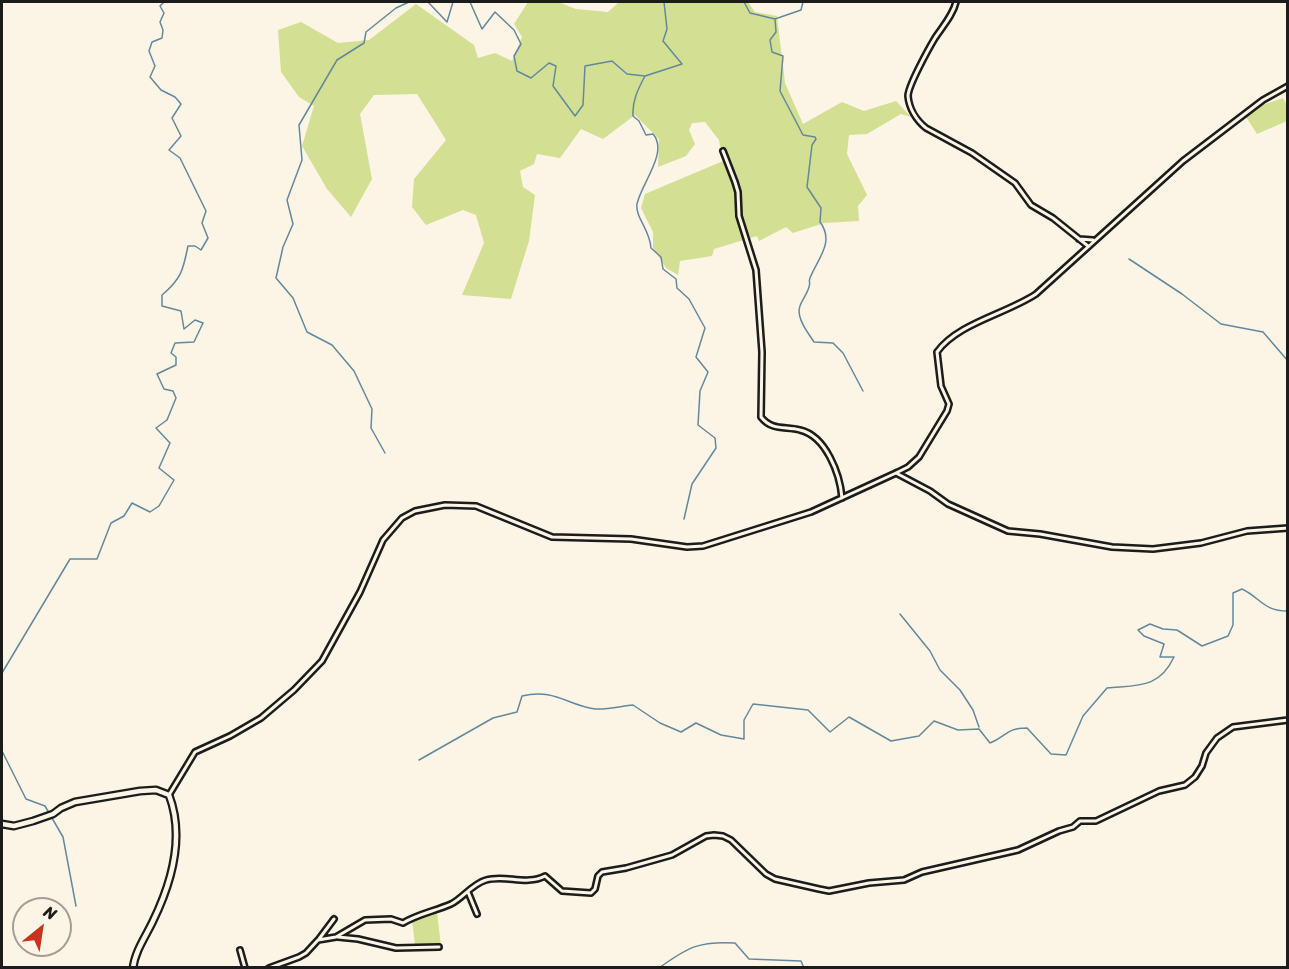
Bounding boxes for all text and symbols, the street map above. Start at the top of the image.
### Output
north arrow [12,897,72,957]
text: N [38,897,62,928]

